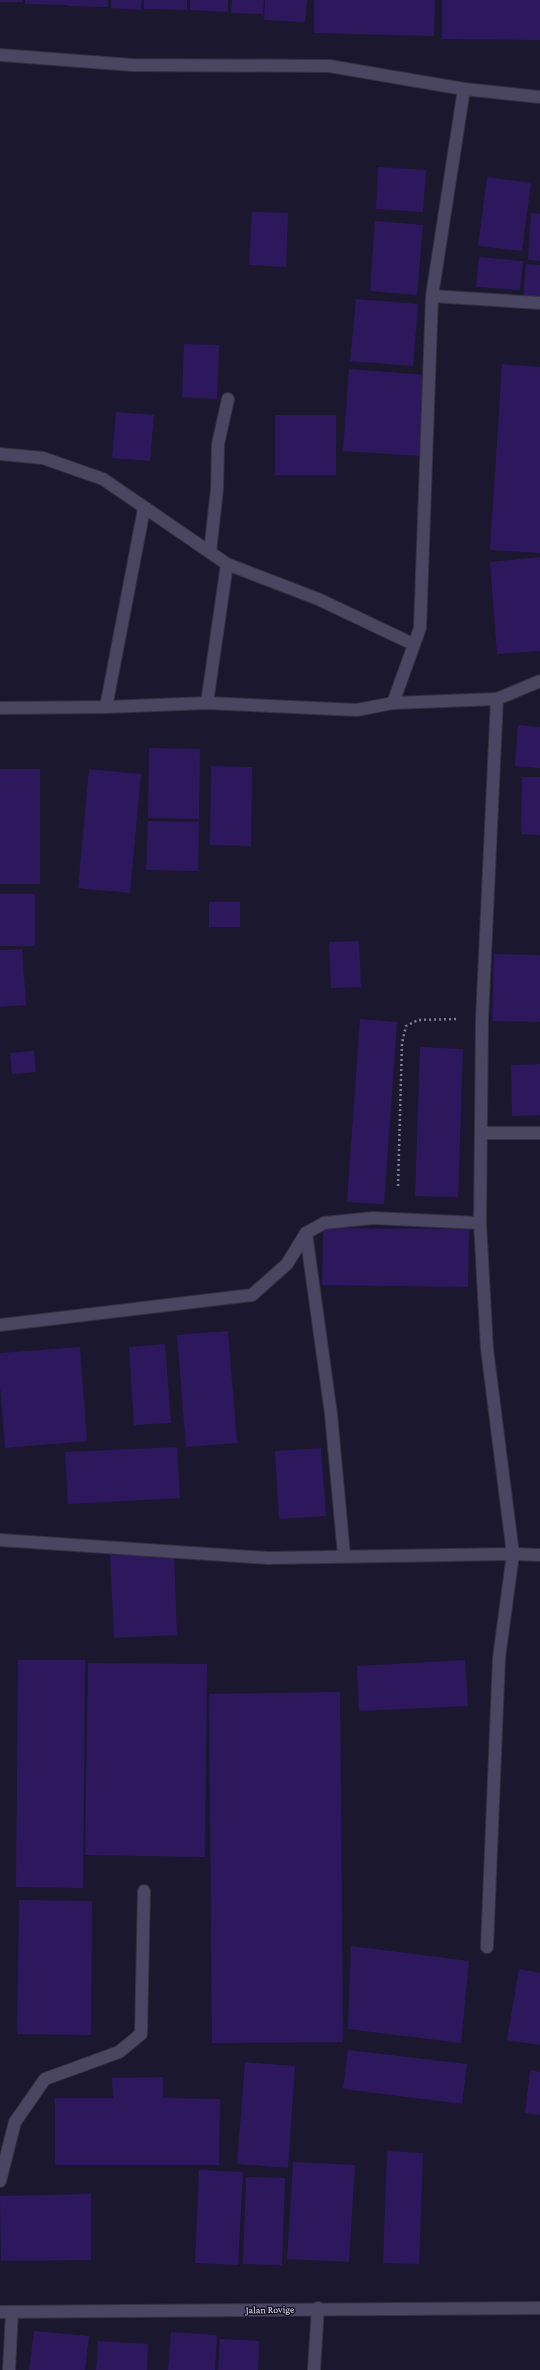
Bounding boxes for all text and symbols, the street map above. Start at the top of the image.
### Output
street label: Jalan Rovige [244,2304,295,2315]

